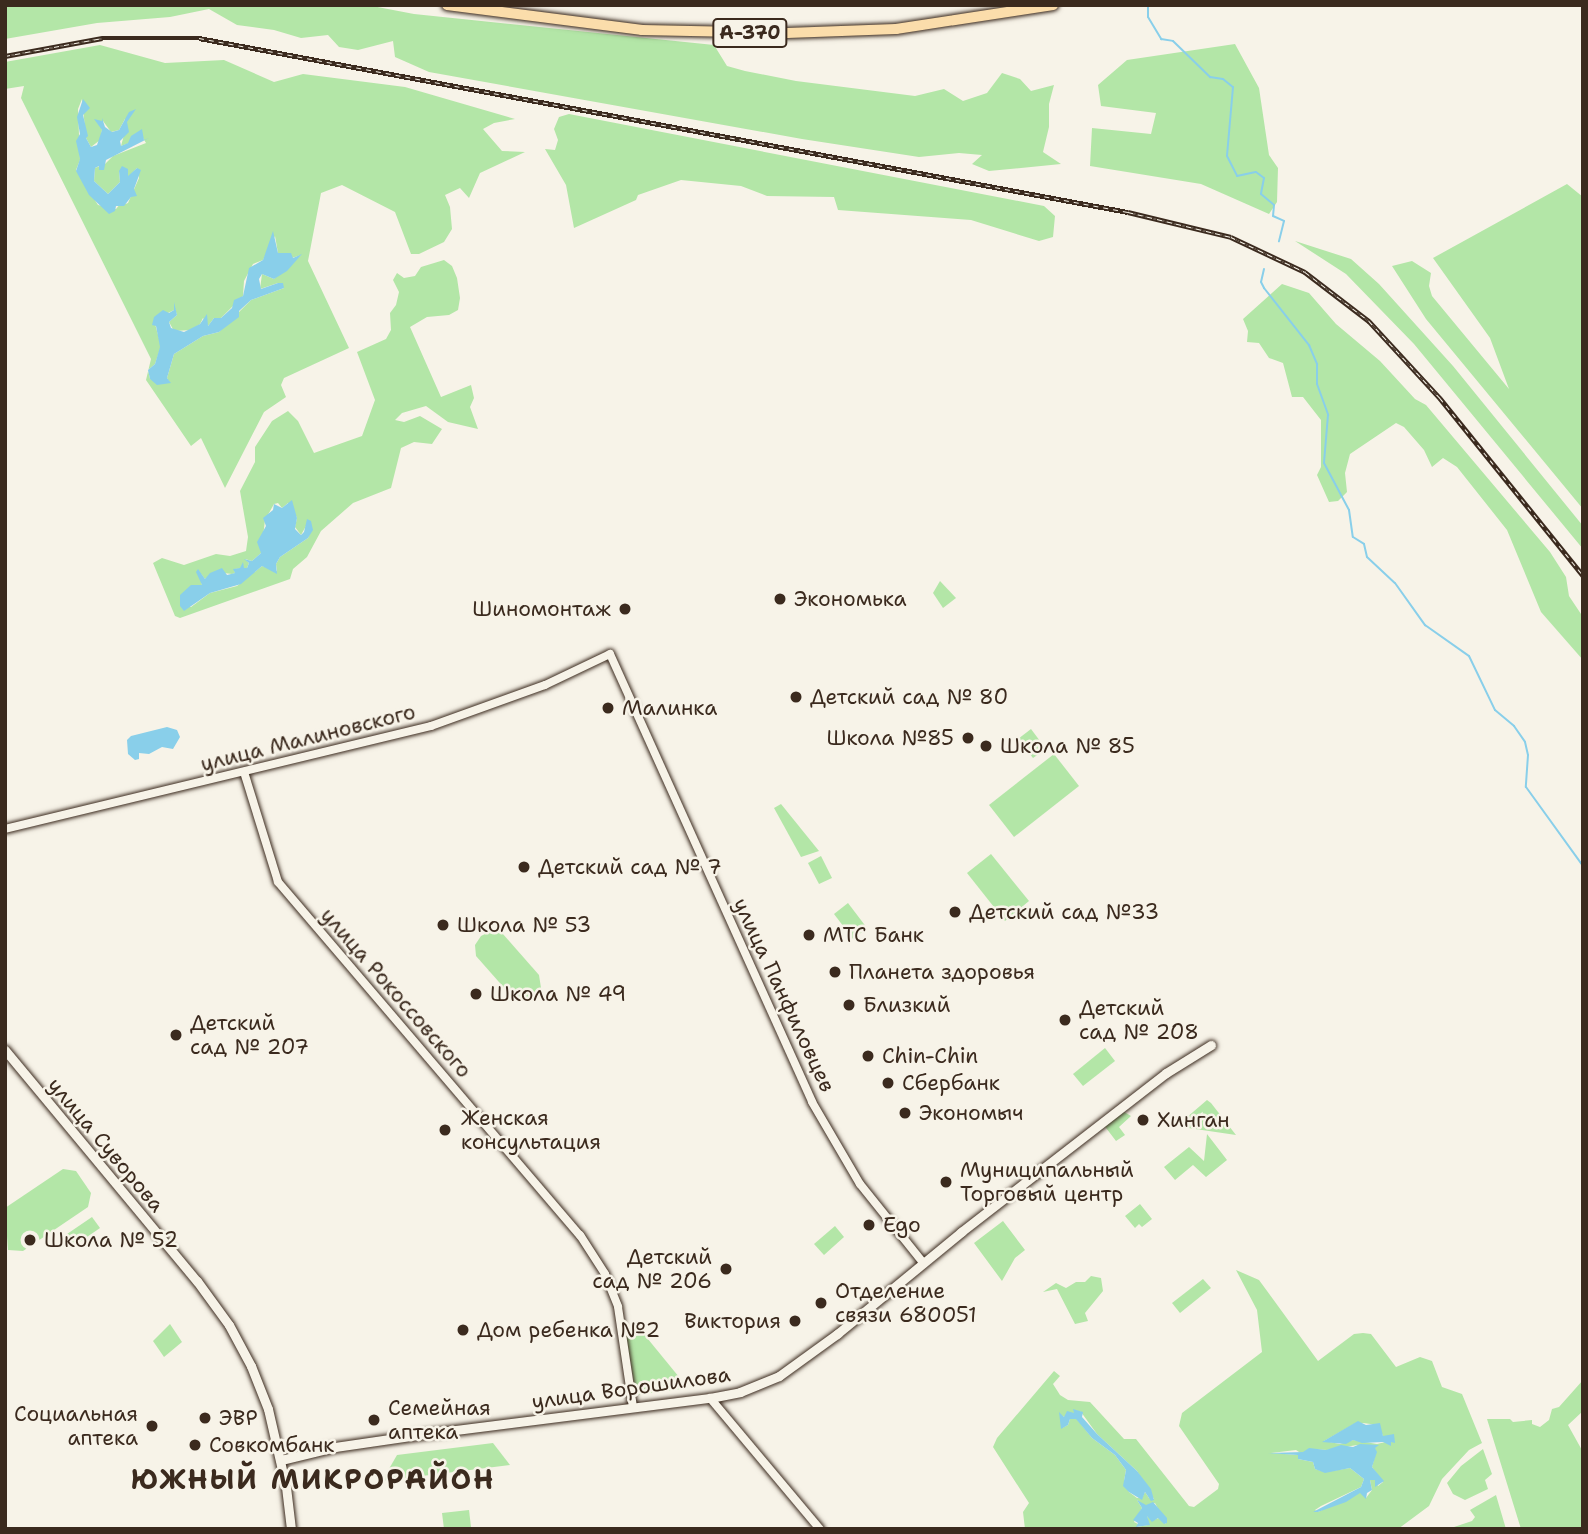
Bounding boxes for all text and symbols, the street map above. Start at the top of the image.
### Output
road number: А-370 [712,18,788,48]
place label: Экономька [794,586,907,612]
marker: Экономька [772,591,788,607]
place label: Шиномонтаж [472,596,611,622]
marker: Шиномонтаж [617,601,633,617]
place label: Детский сад № 80 [810,684,1008,710]
marker: Детский сад № 80 [788,689,804,705]
place label: Малинка [622,695,717,721]
street label: улица Малиновского [198,699,418,777]
marker: Малинка [600,700,616,716]
place label: Школа №85 [826,725,954,751]
marker: Школа №85 [960,730,976,746]
place label: Школа № 85 [1000,733,1135,759]
marker: Школа № 85 [978,738,994,754]
place label: Детский сад № 7 [538,854,722,880]
marker: Детский сад № 7 [516,859,532,875]
street label: улица Панфиловцев [728,894,840,1096]
place label: Детский сад №33 [969,899,1159,925]
street label: улица Рокоссовского [315,903,477,1083]
marker: Детский сад №33 [947,904,963,920]
place label: Школа № 53 [457,912,591,938]
marker: Школа № 53 [435,917,451,933]
place label: МТС Банк [823,922,924,948]
marker: МТС Банк [801,927,817,943]
place label: Планета здоровья [849,959,1035,985]
marker: Планета здоровья [827,964,843,980]
place label: Школа № 49 [490,981,626,1007]
marker: Школа № 49 [468,986,484,1002]
place label: Близкий [863,992,950,1018]
place label: Детский сад № 208 [1079,995,1199,1045]
marker: Близкий [841,997,857,1013]
place label: Детский сад № 207 [190,1010,309,1060]
marker: Детский сад № 208 [1057,1012,1073,1028]
marker: Детский сад № 207 [168,1027,184,1043]
place label: Chin-Chin [882,1043,978,1069]
marker: Chin-Chin [860,1048,876,1064]
place label: Сбербанк [902,1070,1000,1096]
street label: улица Суворова [43,1073,169,1217]
marker: Сбербанк [880,1075,896,1091]
place label: Экономыч [919,1100,1023,1126]
place label: Женская консультация [461,1105,601,1155]
marker: Экономыч [897,1105,913,1121]
place label: Хинган [1157,1107,1230,1133]
marker: Хинган [1135,1112,1151,1128]
marker: Женская консультация [435,1120,455,1140]
place label: Муниципальный Торговый центр [960,1157,1134,1207]
marker: Муниципальный Торговый центр [938,1174,954,1190]
place label: Ego [883,1212,921,1238]
marker: Ego [861,1217,877,1233]
place label: Школа № 52 [44,1227,178,1253]
marker: Школа № 52 [22,1232,38,1248]
place label: Детский сад № 206 [592,1244,712,1294]
marker: Детский сад № 206 [718,1261,734,1277]
place label: Отделение связи 680051 [835,1278,977,1328]
marker: Отделение связи 680051 [813,1295,829,1311]
place label: Виктория [684,1308,781,1334]
marker: Виктория [787,1313,803,1329]
place label: Дом ребенка №2 [477,1317,660,1343]
marker: Дом ребенка №2 [455,1322,471,1338]
street label: улица Ворошилова [530,1362,732,1414]
place label: Семейная аптека [388,1395,491,1445]
place label: Социальная аптека [14,1401,138,1451]
place label: ЭВР [219,1405,258,1431]
marker: ЭВР [197,1410,213,1426]
marker: Семейная аптека [366,1412,382,1428]
marker: Социальная аптека [144,1418,160,1434]
place label: Совкомбанк [209,1432,334,1458]
marker: Совкомбанк [187,1437,203,1453]
district label: ЮЖНЫЙ МИКРОРАЙОН [133,1462,493,1496]

